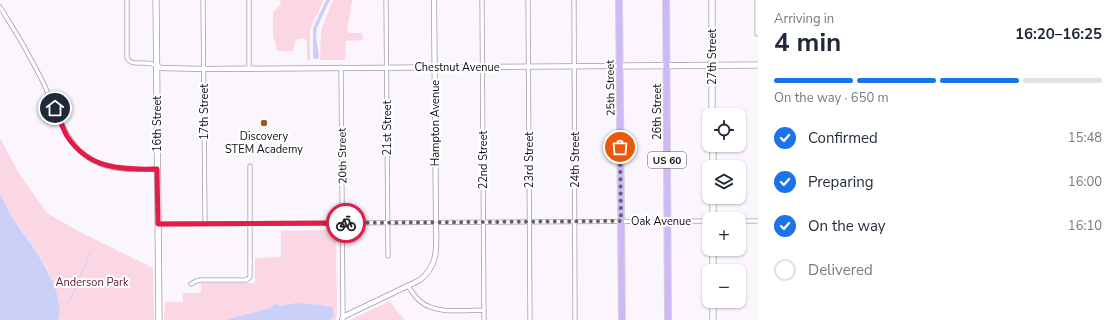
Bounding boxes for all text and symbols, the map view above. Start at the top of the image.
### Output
text: Arriving in [774,10,834,28]
text: 16:20–16:25 [1015,24,1102,44]
text: 4 min [774,25,841,60]
street label: 27th Street [705,29,720,85]
street label: Chestnut Avenue [414,60,500,75]
street label: 25th Street [603,60,618,116]
street label: Hampton Avenue [428,80,443,166]
street label: 17th Street [197,84,212,140]
street label: 26th Street [650,84,665,140]
text: On the way · 650 m [774,89,889,107]
pin [38,91,72,125]
street label: 16th Street [150,96,165,152]
icon: home [44,97,66,119]
street label: 21st Street [380,100,395,156]
map controls [702,108,746,308]
button: locate [702,108,746,152]
marker: Discovery STEM Academy [259,118,269,128]
icon: check [774,127,796,149]
street label: 20th Street [335,128,350,184]
text: Confirmed [808,128,878,148]
place label: Discovery STEM Academy [225,129,303,157]
text: 15:48 [1068,129,1102,147]
pin [603,130,637,164]
street label: 22nd Street [476,131,491,189]
street label: 23rd Street [522,132,537,188]
street label: 24th Street [568,132,583,188]
icon: bag [609,136,631,158]
road number: US 60 [648,152,686,168]
button: layers [702,160,746,204]
icon: check [774,171,796,193]
text: Preparing [808,172,873,192]
text: 16:00 [1068,173,1102,191]
courier [326,203,366,243]
icon: bike [335,212,357,234]
button: + [702,212,746,256]
street label: Oak Avenue [631,214,691,229]
icon: check [774,215,796,237]
text: On the way [808,216,886,236]
text: 16:10 [1068,217,1102,235]
text: Delivered [808,260,873,280]
button: − [702,264,746,308]
park label: Anderson Park [56,275,129,290]

